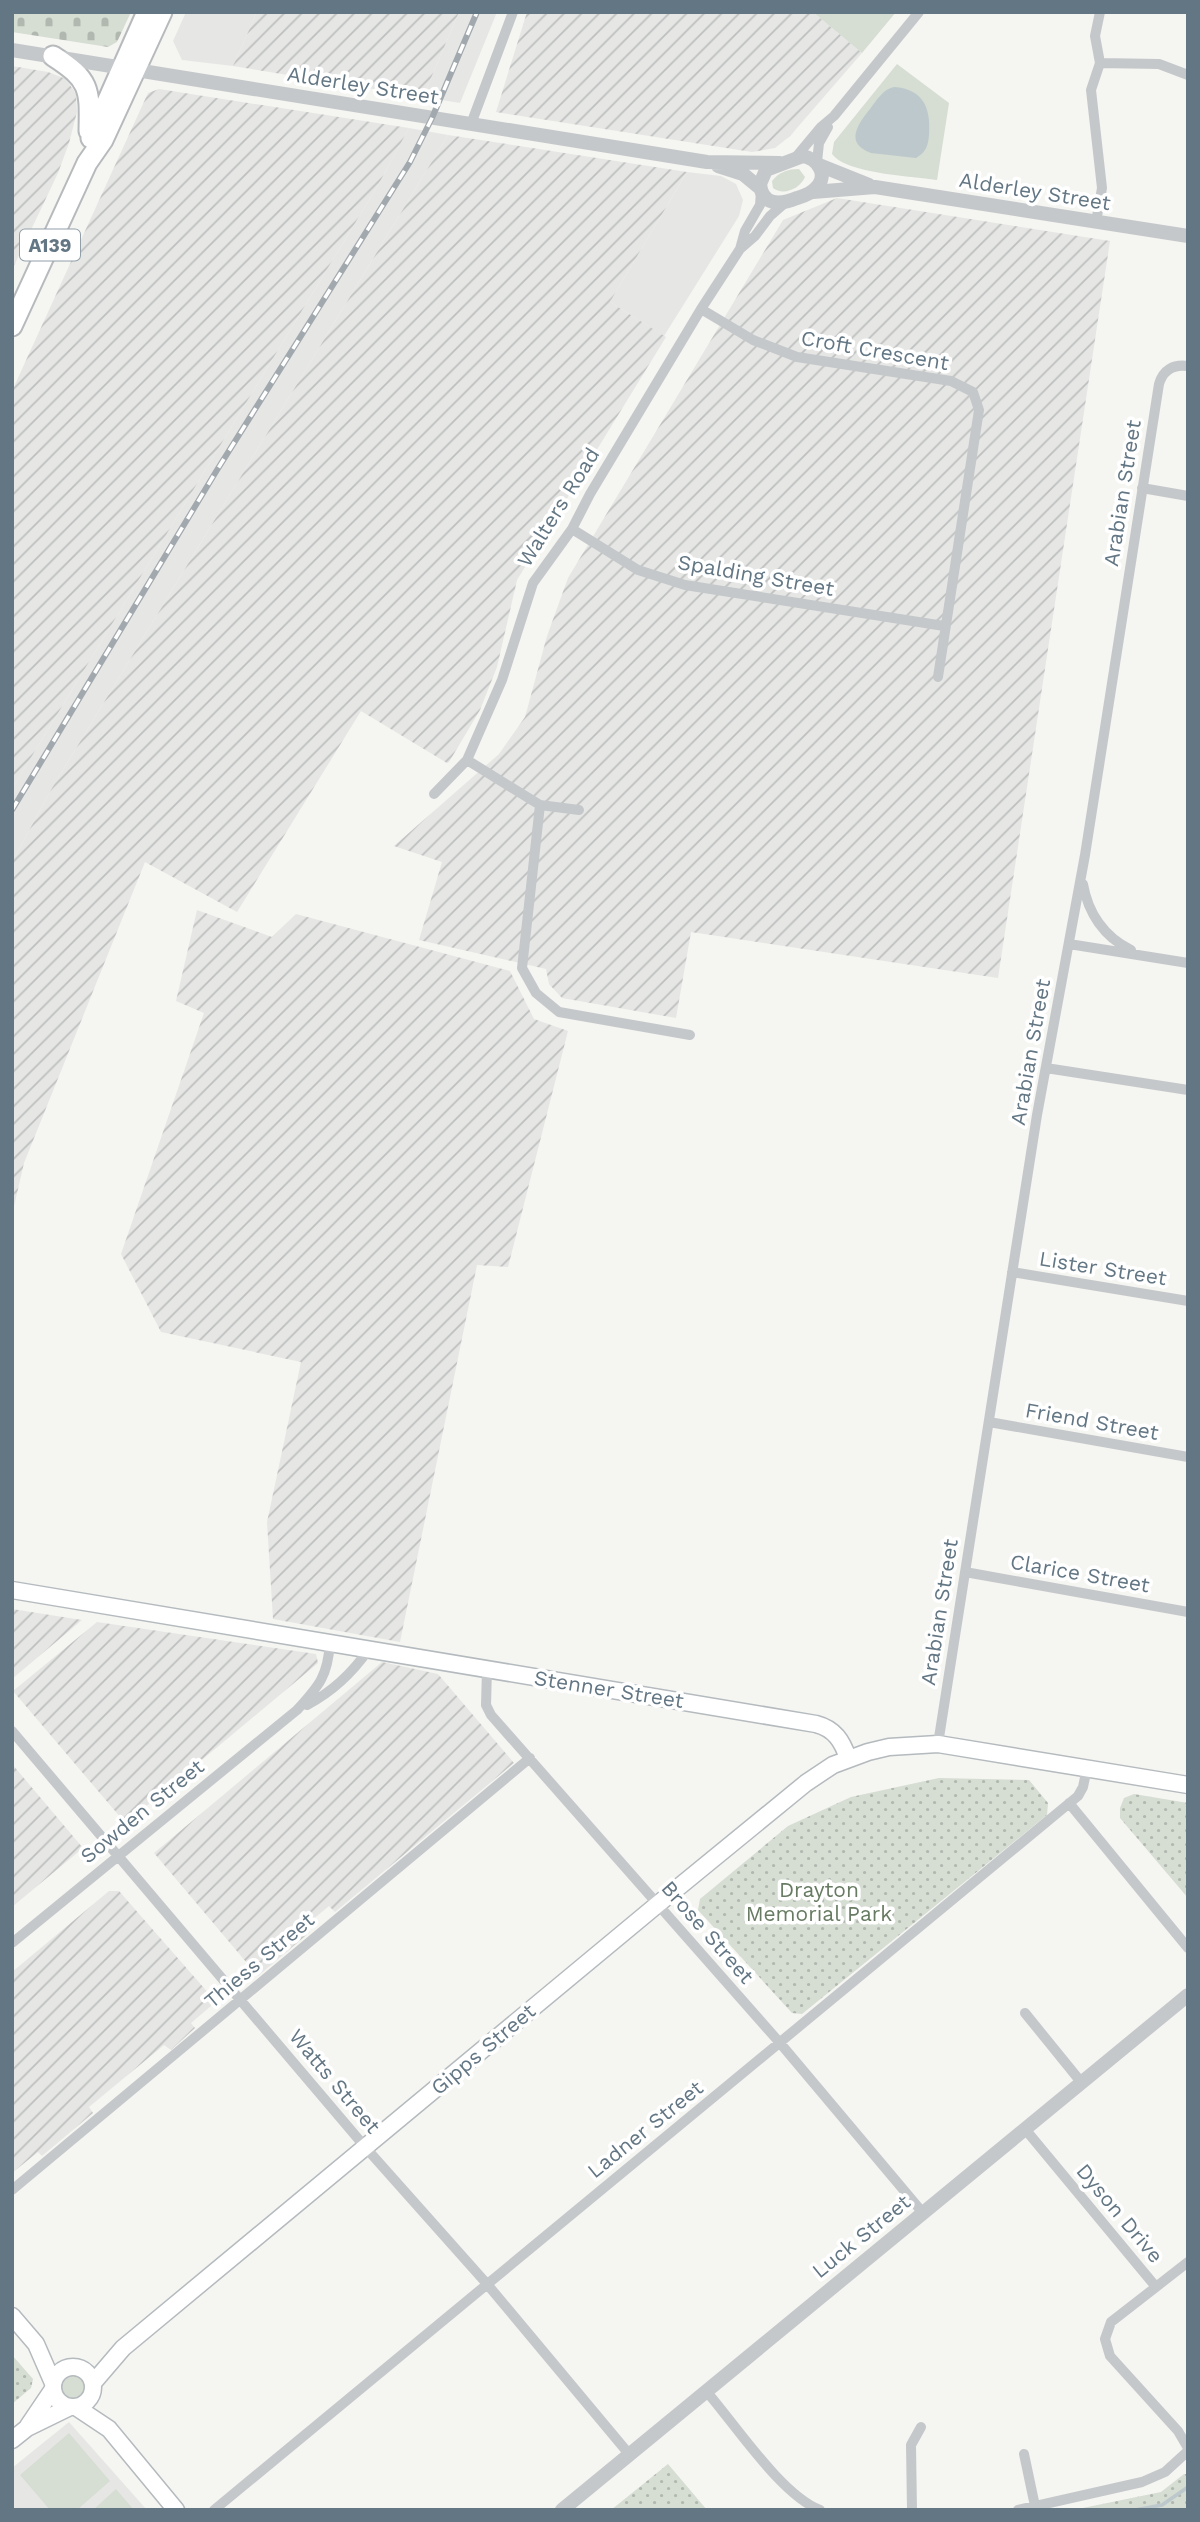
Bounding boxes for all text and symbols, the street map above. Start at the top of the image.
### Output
street label: Alderley Street [286,61,441,109]
street label: Alderley Street [958,167,1113,215]
road number: A139 [20,230,80,260]
street label: Croft Crescent [799,325,951,375]
street label: Arabian Street [1098,418,1146,568]
street label: Walters Road [511,443,605,571]
street label: Spalding Street [676,549,836,601]
street label: Arabian Street [1005,977,1055,1127]
street label: Lister Street [1038,1246,1169,1290]
street label: Friend Street [1023,1397,1161,1445]
street label: Arabian Street [915,1537,963,1687]
street label: Clarice Street [1008,1548,1152,1598]
street label: Stenner Street [532,1665,686,1713]
street label: Sowden Street [75,1753,209,1868]
street label: Brose Street [657,1875,760,1989]
park label: Drayton Memorial Park [746,1877,892,1926]
street label: Thiess Street [199,1907,319,2013]
street label: Gipps Street [426,1998,540,2100]
street label: Watts Street [284,2024,386,2138]
street label: Ladner Street [582,2075,708,2183]
street label: Dyson Drive [1071,2158,1169,2268]
street label: Luck Street [807,2189,915,2283]

